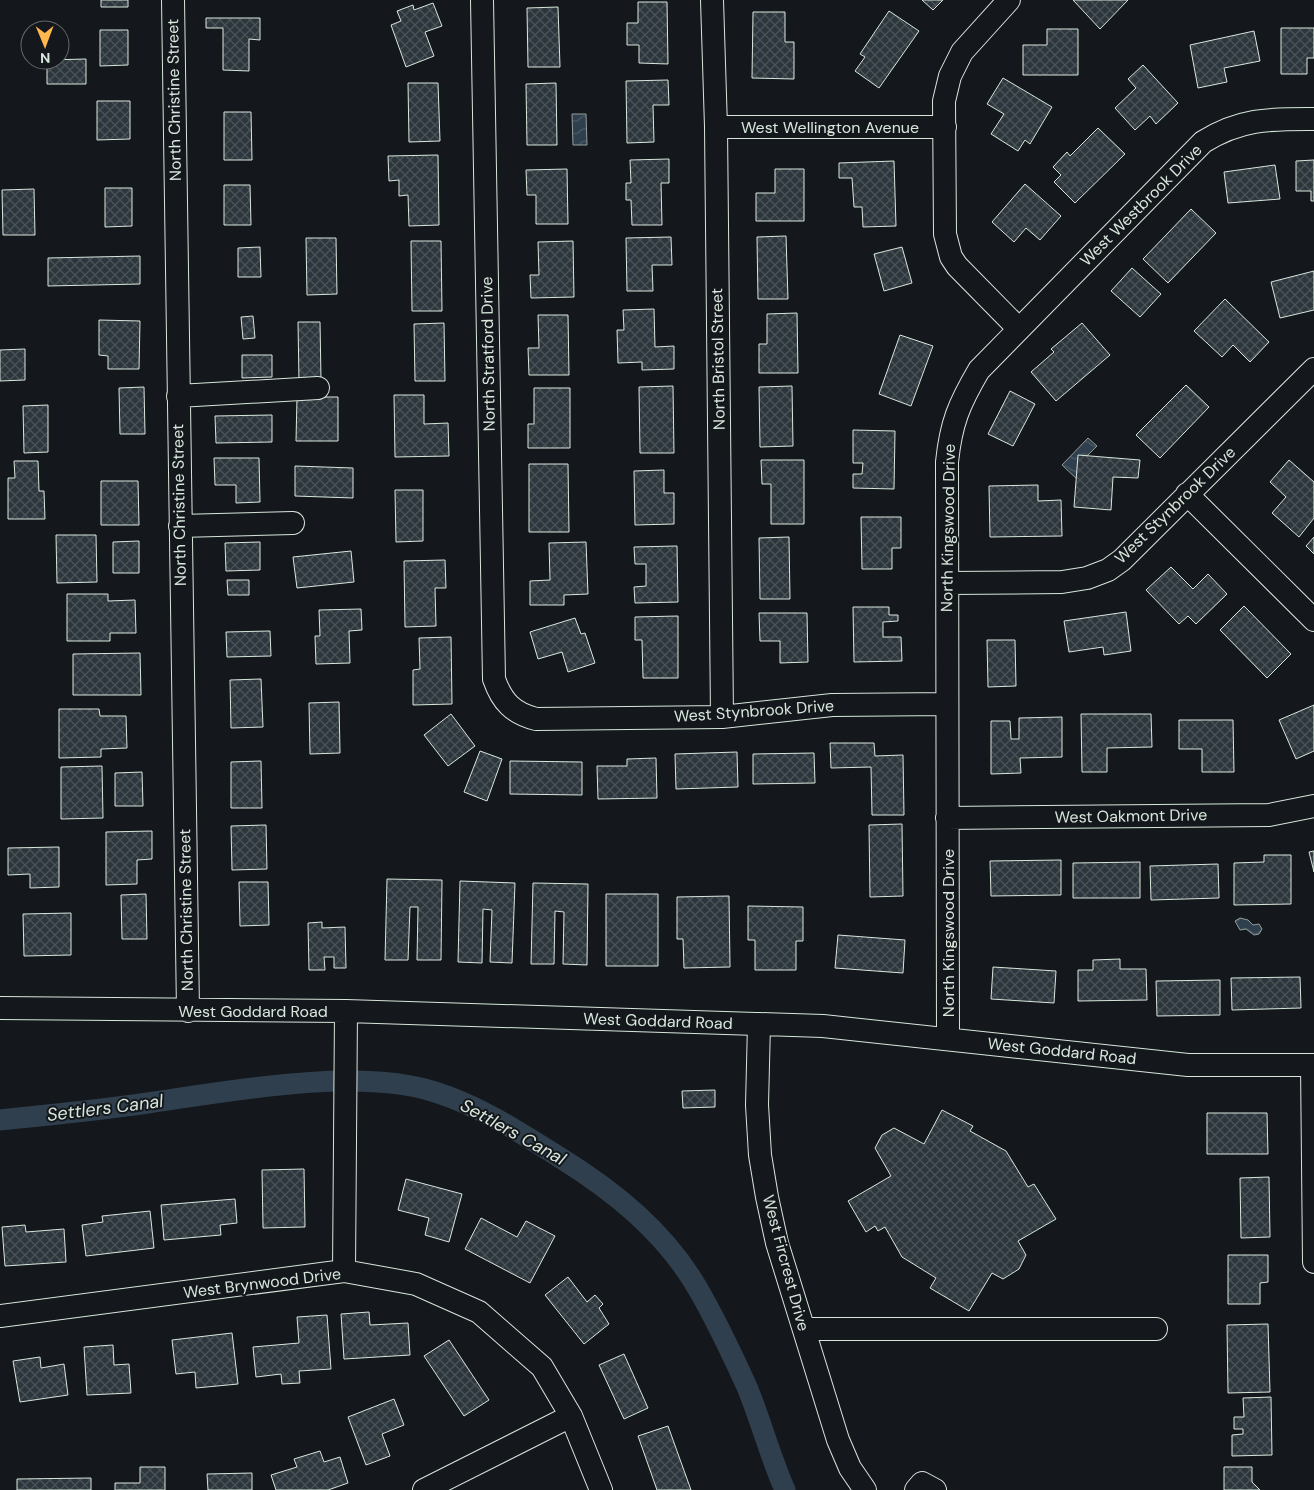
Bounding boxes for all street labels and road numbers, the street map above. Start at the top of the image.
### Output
street label: North Christine Street [162,19,186,181]
street label: West Wellington Avenue [741,117,919,138]
street label: West Westbrook Drive [1075,139,1207,271]
street label: North Stratford Drive [476,276,500,432]
street label: North Bristol Street [706,288,730,430]
street label: North Christine Street [167,424,191,586]
street label: West Stynbrook Drive [1110,442,1240,568]
street label: North Kingswood Drive [936,444,960,612]
street label: West Stynbrook Drive [673,695,835,727]
street label: West Oakmont Drive [1055,804,1207,828]
street label: North Christine Street [174,829,198,991]
street label: North Kingswood Drive [938,849,959,1017]
street label: West Goddard Road [178,1001,328,1022]
street label: West Goddard Road [583,1008,733,1034]
street label: West Goddard Road [987,1033,1137,1069]
street label: West Fircrest Drive [758,1193,814,1333]
street label: West Brynwood Drive [182,1263,342,1303]

